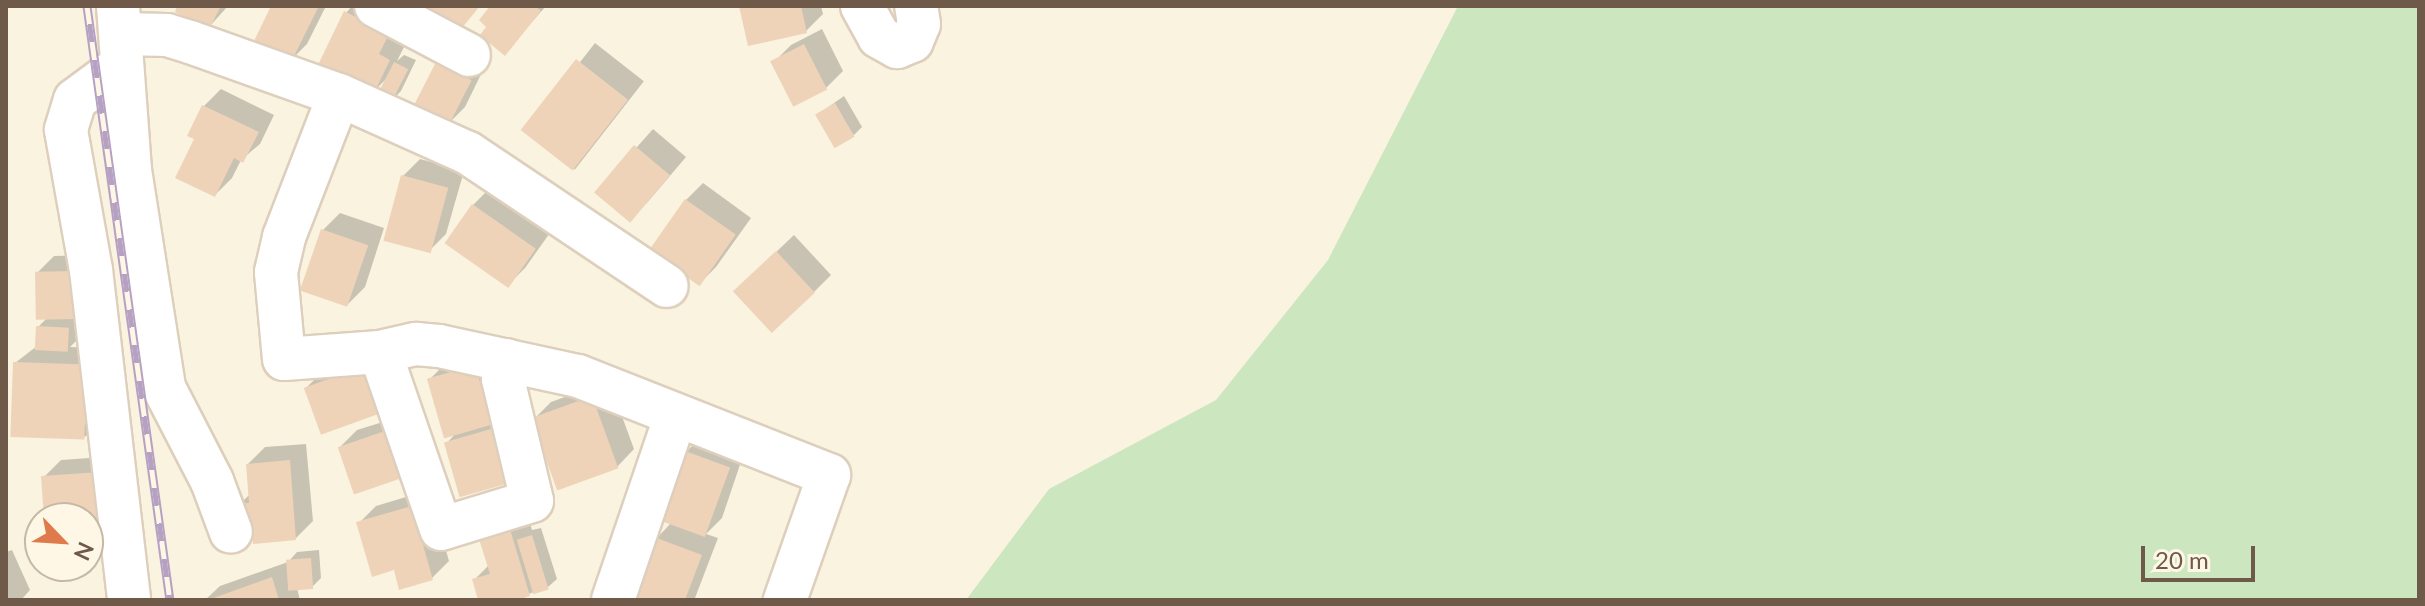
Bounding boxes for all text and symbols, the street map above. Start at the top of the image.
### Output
north arrow [24,502,104,582]
scale bar [2145,530,2259,580]
text: N [69,538,100,565]
text: 20 m [2155,545,2209,574]

